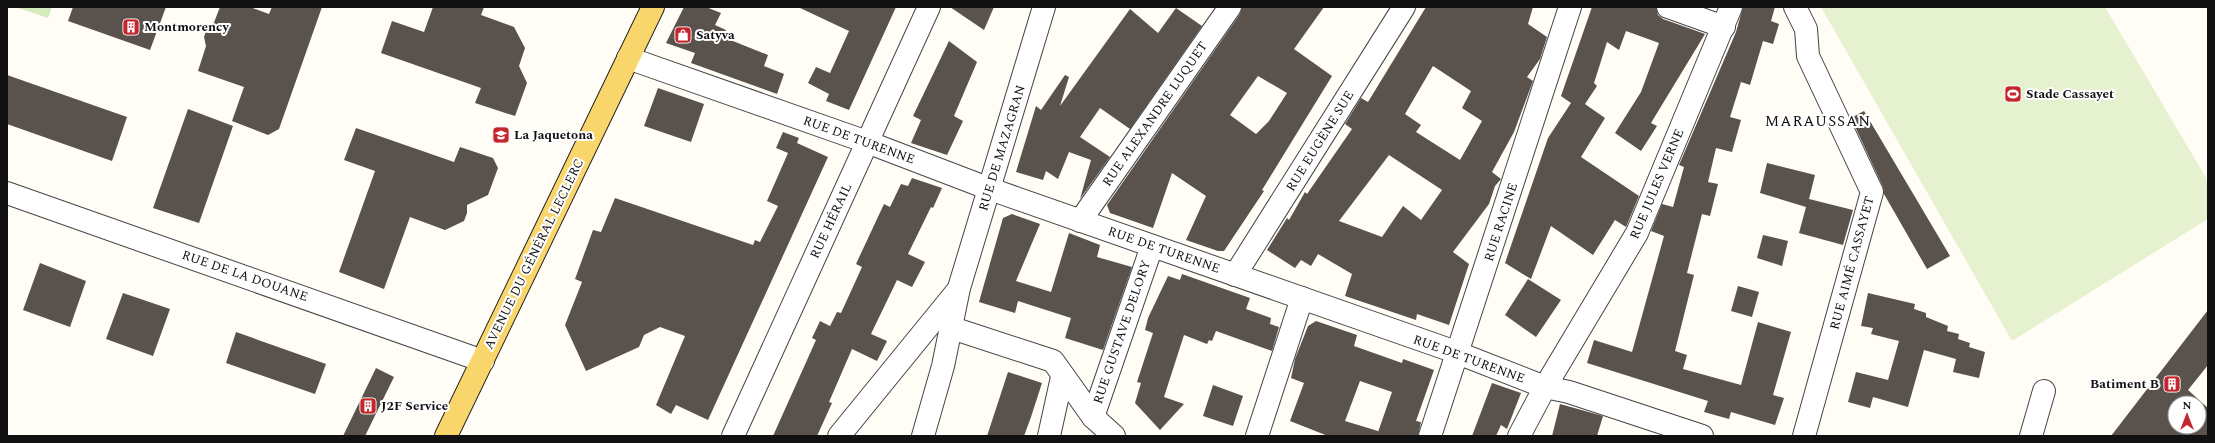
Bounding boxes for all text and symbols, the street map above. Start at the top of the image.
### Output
building icon: Montmorency [121,17,141,37]
place label: Montmorency [144,17,229,37]
shop icon: Satyva [673,25,693,45]
place label: Satyva [696,25,735,45]
street label: RUE ALEXANDRE LUQUET [1097,37,1213,191]
street label: RUE DE MAZAGRAN [973,82,1031,214]
sports icon: Stade Cassayet [2003,84,2023,104]
place label: Stade Cassayet [2026,84,2114,104]
street label: RUE EUGÈNE SUE [1281,87,1359,195]
street label: RUE DE TURENNE [800,110,918,170]
district label: MARAUSSAN [1765,110,1871,133]
school or university icon: La Jaquetona [491,125,511,145]
place label: La Jaquetona [514,125,593,145]
street label: RUE JULES VERNE [1625,126,1689,242]
street label: AVENUE DU GÉNÉRAL LECLERC [479,155,589,353]
street label: RUE HÉRAIL [805,180,857,262]
street label: RUE RACINE [1479,180,1523,264]
street label: RUE AIMÉ CASSAYET [1825,194,1880,332]
street label: RUE DE TURENNE [1105,221,1223,279]
street label: RUE DE LA DOUANE [179,245,311,307]
street label: RUE GUSTAVE DELORY [1088,257,1156,407]
street label: RUE DE TURENNE [1410,329,1528,389]
place label: Batiment B [2090,374,2159,394]
building icon: Batiment B [2162,374,2182,394]
north arrow [2167,395,2207,435]
building icon: J2F Service [358,396,378,416]
place label: J2F Service [381,396,448,416]
text: N [2183,397,2192,414]

